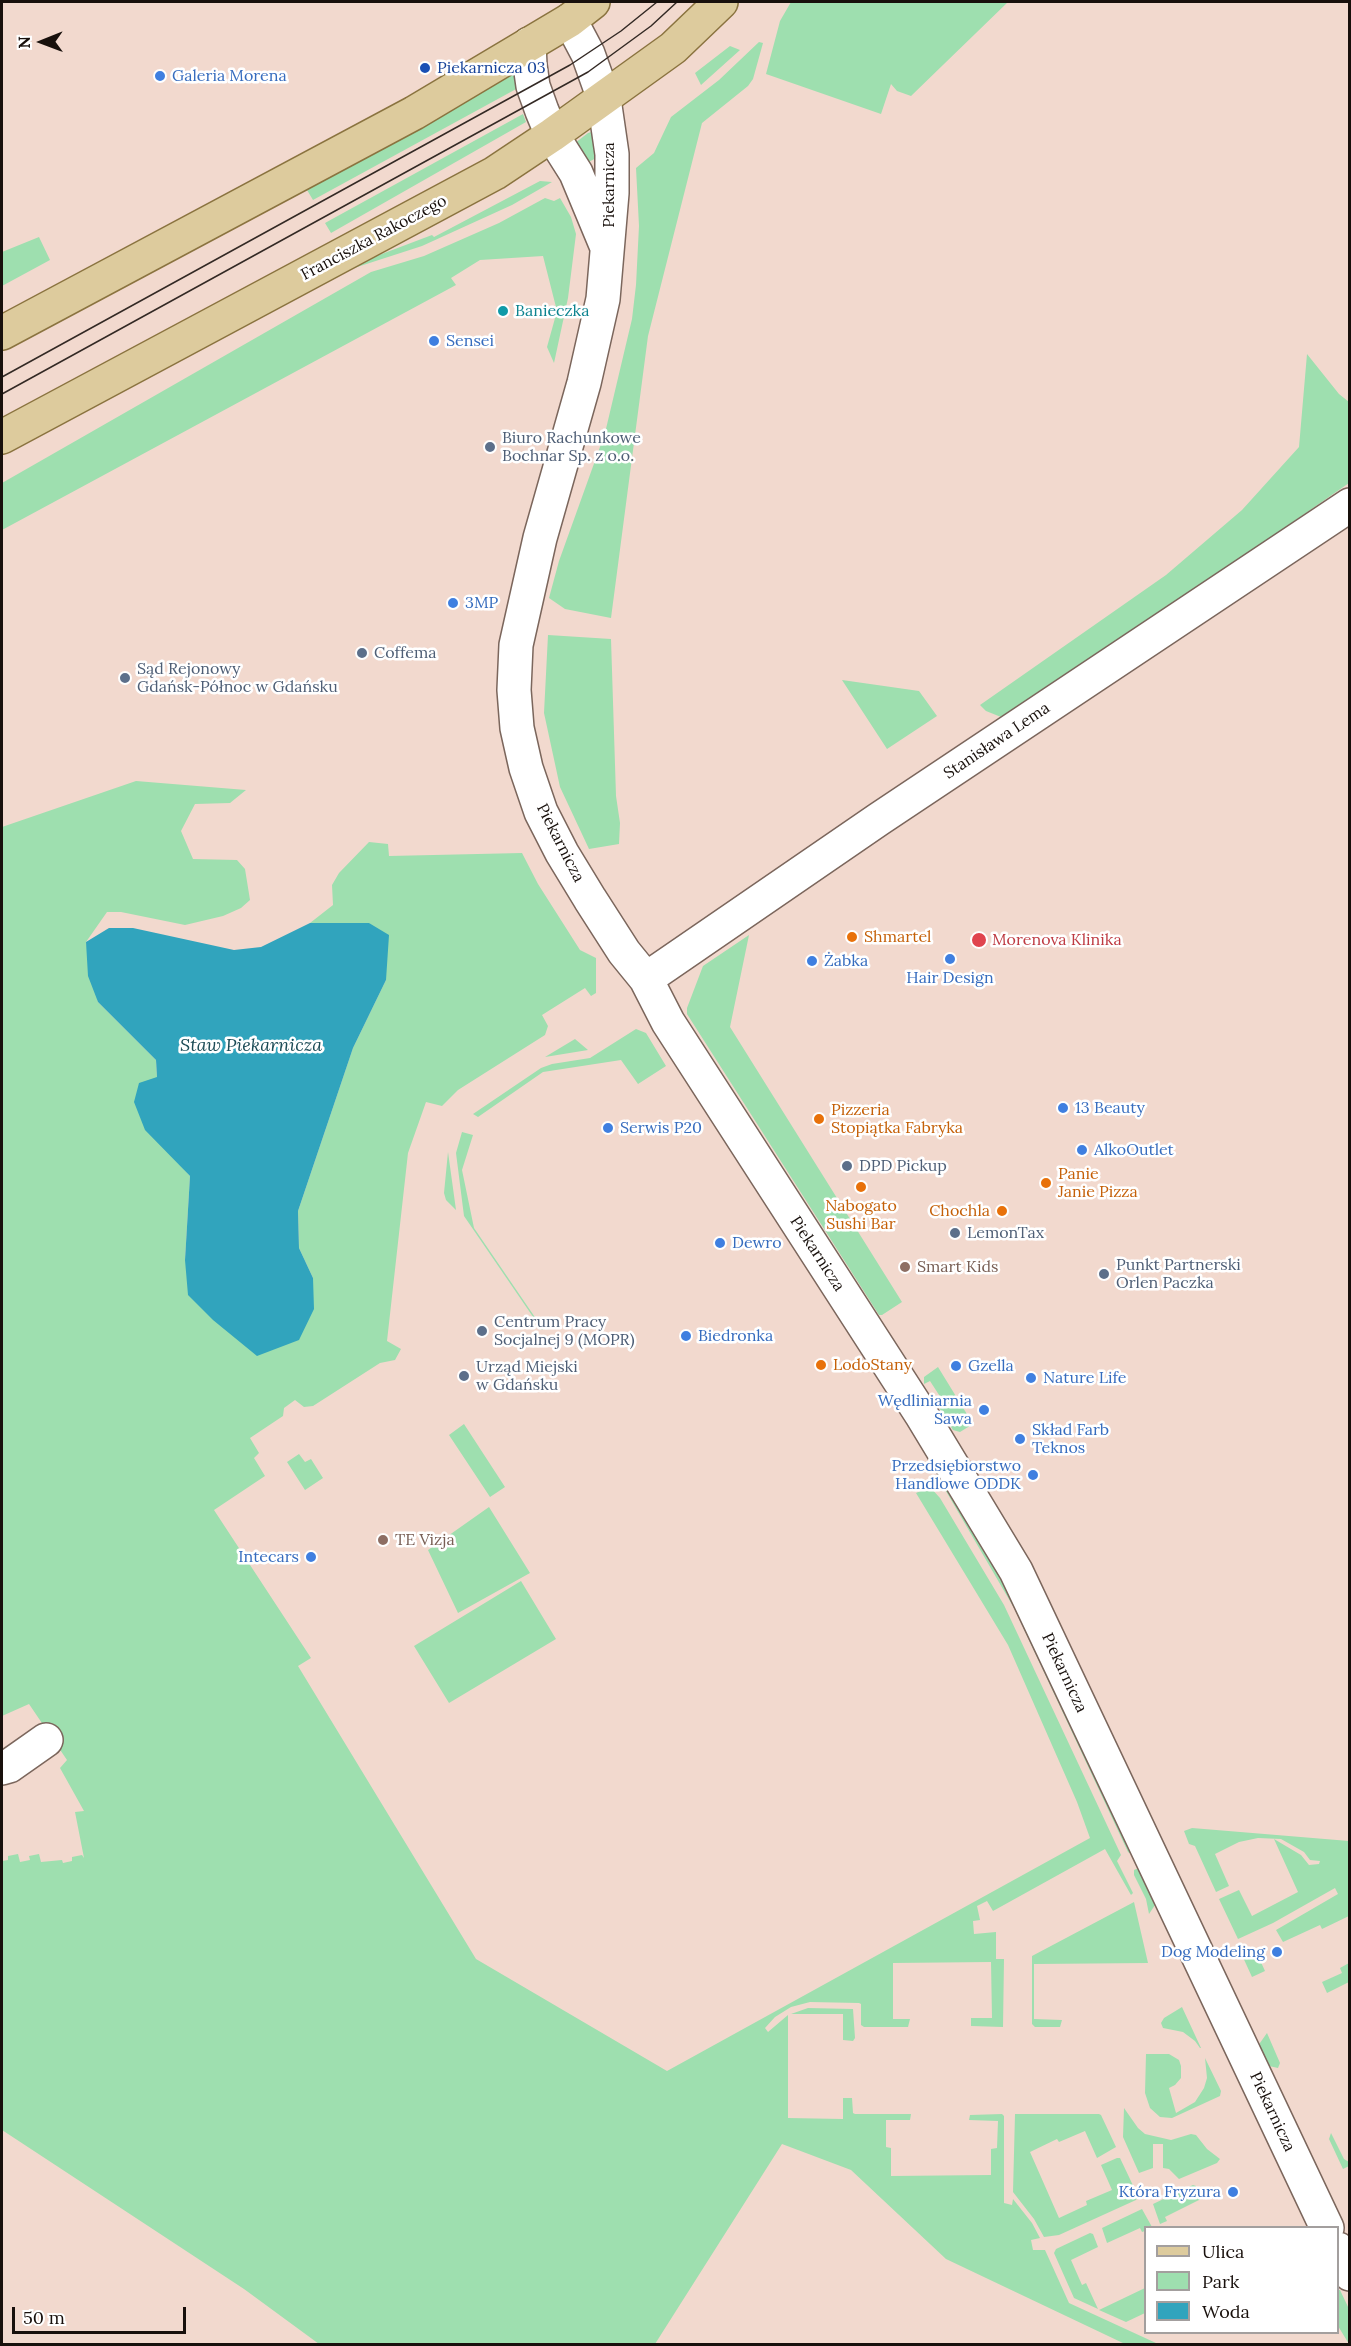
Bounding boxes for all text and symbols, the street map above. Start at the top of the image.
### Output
north arrow [12,12,72,72]
text: N [14,36,34,49]
place label: Piekarnicza 03 [437,58,546,78]
marker: Piekarnicza 03 [418,61,432,75]
place label: Galeria Morena [172,66,287,86]
marker: Galeria Morena [153,69,167,83]
street label: Piekarnicza [599,142,619,228]
street label: Franciszka Rakoczego [298,191,450,285]
place label: Banieczka [515,301,589,321]
marker: Banieczka [496,304,510,318]
place label: Sensei [446,331,494,351]
marker: Sensei [427,334,441,348]
place label: Biuro Rachunkowe Bochnar Sp. z o.o. [502,428,641,466]
marker: Biuro Rachunkowe Bochnar Sp. z o.o. [483,440,497,454]
place label: 3MP [465,593,498,613]
marker: 3MP [446,596,460,610]
place label: Coffema [374,643,437,663]
marker: Coffema [355,646,369,660]
place label: Sąd Rejonowy Gdańsk-Północ w Gdańsku [137,659,338,697]
marker: Sąd Rejonowy Gdańsk-Północ w Gdańsku [118,671,132,685]
street label: Stanisława Lema [940,699,1054,783]
street label: Piekarnicza [532,800,588,886]
place label: Shmartel [864,927,931,947]
marker: Shmartel [845,930,859,944]
place label: Morenova Klinika [992,930,1122,950]
marker: Morenova Klinika [970,931,988,949]
place label: Żabka [824,951,868,971]
marker: Hair Design [943,952,957,966]
marker: Żabka [805,954,819,968]
place label: Hair Design [906,968,994,988]
water label: Staw Piekarnicza [180,1035,322,1057]
place label: 13 Beauty [1075,1098,1145,1118]
place label: Pizzeria Stopiątka Fabryka [831,1100,963,1138]
marker: 13 Beauty [1056,1101,1070,1115]
marker: Pizzeria Stopiątka Fabryka [812,1112,826,1126]
place label: Serwis P20 [620,1118,702,1138]
marker: Serwis P20 [601,1121,615,1135]
place label: AlkoOutlet [1094,1140,1174,1160]
marker: AlkoOutlet [1075,1143,1089,1157]
place label: DPD Pickup [859,1156,947,1176]
marker: DPD Pickup [840,1159,854,1173]
place label: Panie Janie Pizza [1058,1164,1138,1202]
marker: Panie Janie Pizza [1039,1176,1053,1190]
marker: Nabogato Sushi Bar [854,1180,868,1194]
place label: Nabogato Sushi Bar [825,1196,897,1234]
place label: Chochla [929,1201,990,1221]
marker: Chochla [995,1204,1009,1218]
street label: Piekarnicza [786,1213,848,1295]
place label: LemonTax [967,1223,1044,1243]
marker: LemonTax [948,1226,962,1240]
place label: Dewro [732,1233,782,1253]
marker: Dewro [713,1236,727,1250]
place label: Punkt Partnerski Orlen Paczka [1116,1255,1241,1293]
place label: Smart Kids [917,1257,998,1277]
marker: Smart Kids [898,1260,912,1274]
marker: Punkt Partnerski Orlen Paczka [1097,1267,1111,1281]
place label: Centrum Pracy Socjalnej 9 (MOPR) [494,1312,635,1350]
marker: Centrum Pracy Socjalnej 9 (MOPR) [475,1324,489,1338]
place label: Biedronka [698,1326,773,1346]
marker: Biedronka [679,1329,693,1343]
place label: LodoStany [833,1355,912,1375]
place label: Gzella [968,1356,1014,1376]
place label: Urząd Miejski w Gdańsku [476,1357,578,1395]
marker: LodoStany [814,1358,828,1372]
marker: Gzella [949,1359,963,1373]
place label: Nature Life [1043,1368,1126,1388]
marker: Urząd Miejski w Gdańsku [457,1369,471,1383]
marker: Nature Life [1024,1371,1038,1385]
place label: Wędliniarnia Sawa [878,1391,972,1429]
marker: Wędliniarnia Sawa [977,1403,991,1417]
place label: Skład Farb Teknos [1032,1420,1109,1458]
marker: Skład Farb Teknos [1013,1432,1027,1446]
place label: Przedsiębiorstwo Handlowe ODDK [892,1456,1021,1494]
marker: Przedsiębiorstwo Handlowe ODDK [1026,1468,1040,1482]
place label: TE Vizja [395,1530,455,1550]
marker: TE Vizja [376,1533,390,1547]
place label: Intecars [238,1547,299,1567]
marker: Intecars [304,1550,318,1564]
street label: Piekarnicza [1037,1630,1091,1716]
place label: Dog Modeling [1161,1942,1265,1962]
marker: Dog Modeling [1270,1945,1284,1959]
street label: Piekarnicza [1245,2069,1299,2155]
place label: Która Fryzura [1119,2182,1221,2202]
marker: Która Fryzura [1226,2185,1240,2199]
legend [1144,2226,1339,2334]
text: Ulica [1202,2240,1244,2263]
text: Park [1202,2270,1239,2293]
scale bar [15,2295,189,2333]
text: Woda [1202,2300,1250,2323]
text: 50 m [23,2306,65,2329]

